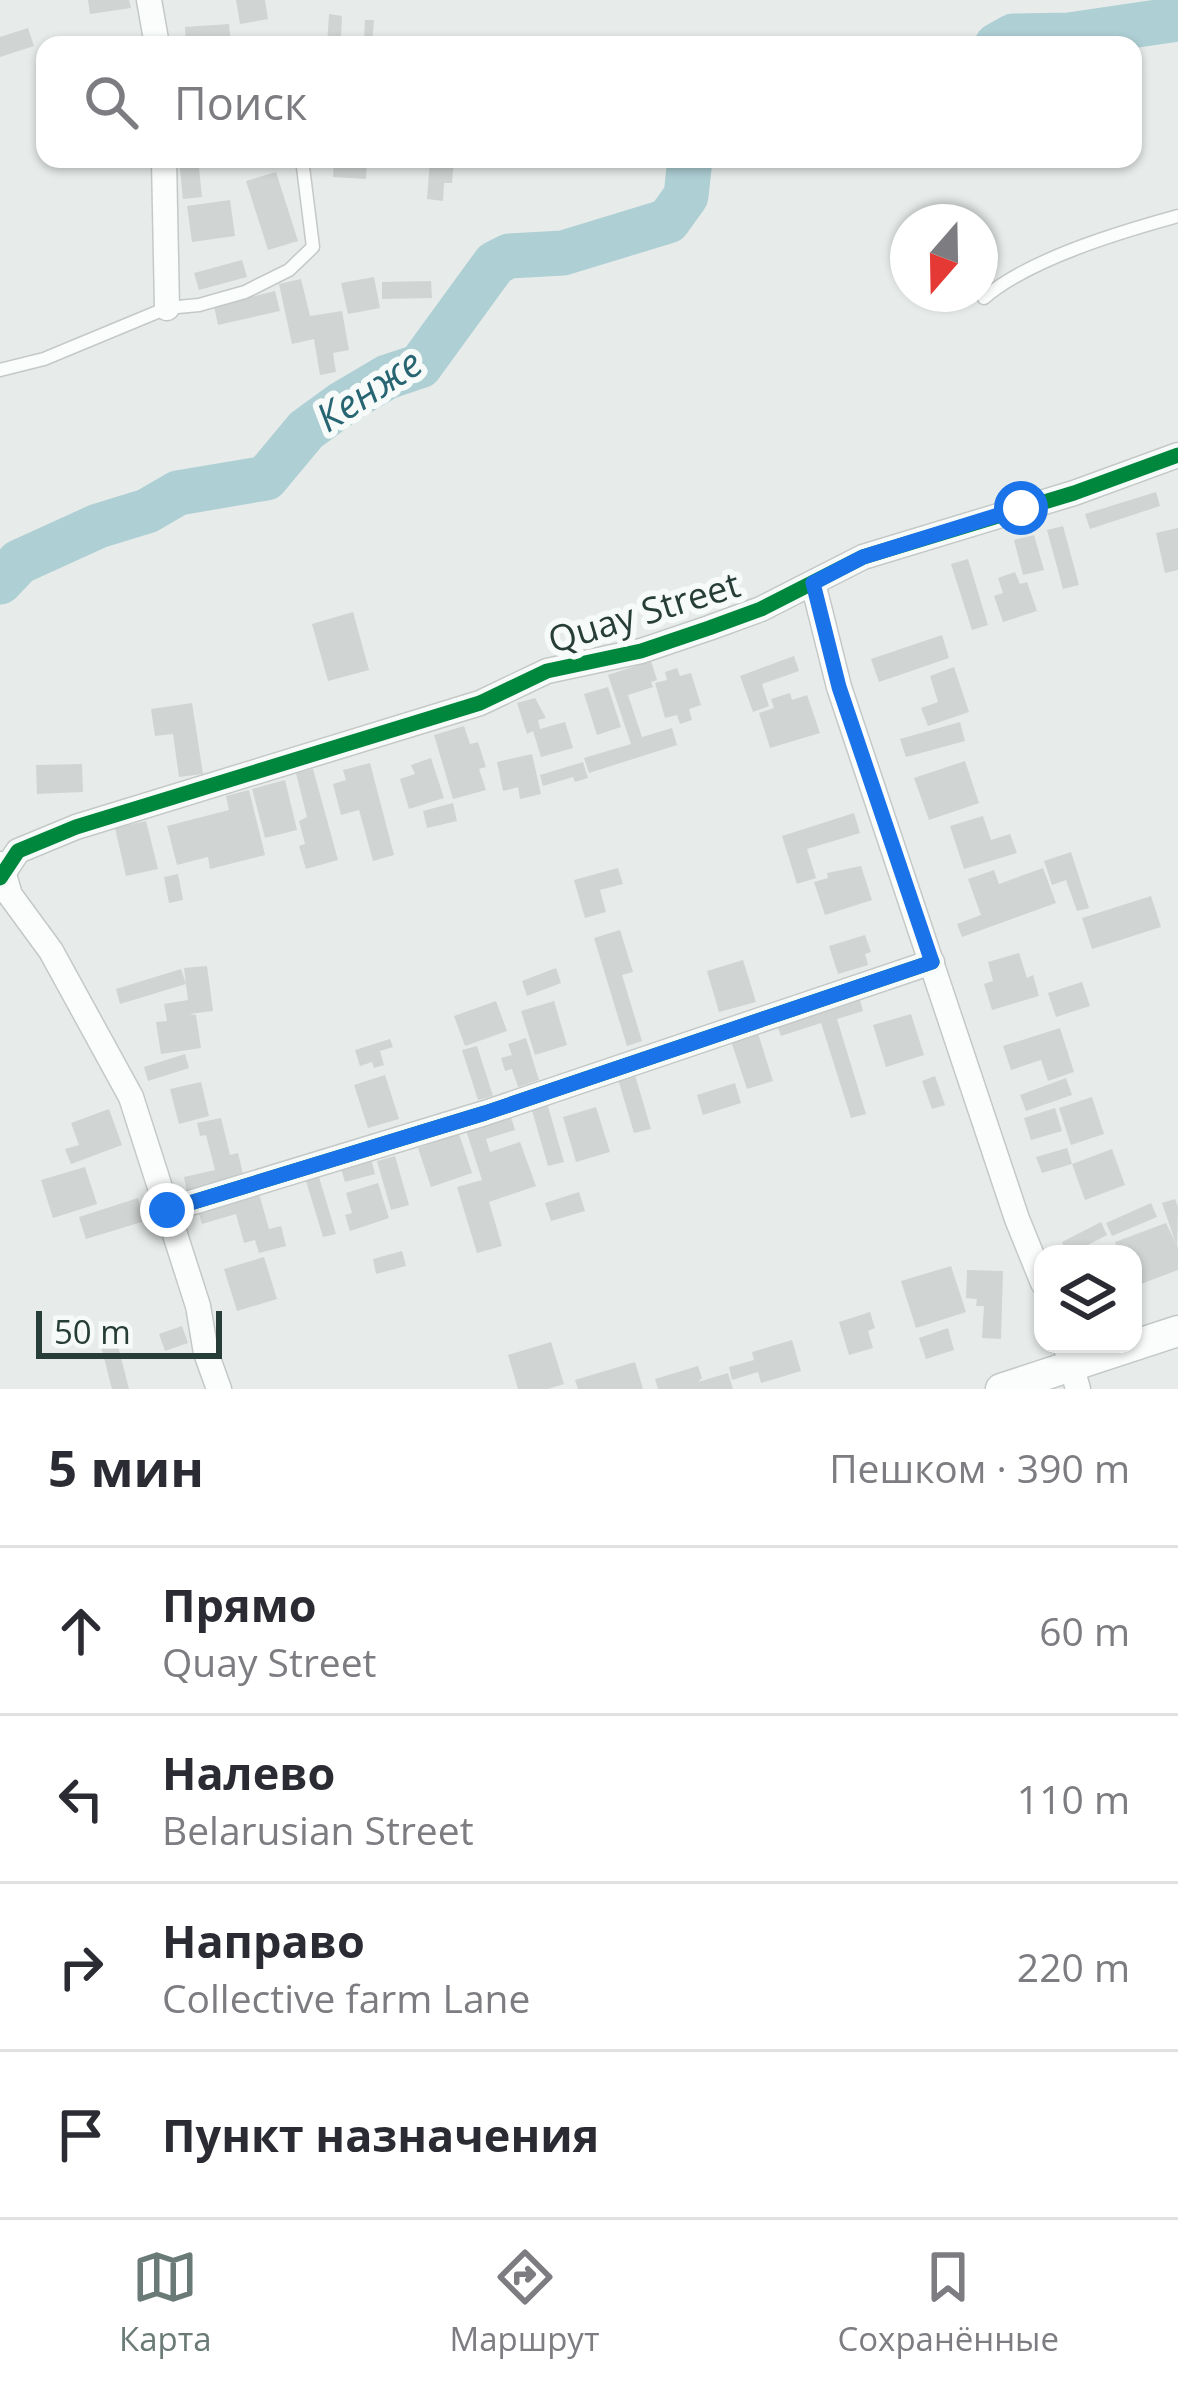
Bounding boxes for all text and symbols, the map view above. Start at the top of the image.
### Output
search box [36,36,1142,168]
icon: search [78,69,144,135]
text: Поиск [174,72,307,133]
north arrow [890,204,998,312]
water label: Кенже [305,335,431,443]
route start [994,481,1048,535]
street label: Quay Street [542,559,746,664]
route end [140,1183,194,1237]
map controls [1034,1245,1142,1353]
button: layers [1034,1245,1142,1353]
scale bar [36,1305,222,1358]
text: 50 m [54,1309,131,1354]
text: 5 мин [48,1432,204,1502]
text: Пешком · 390 m [829,1441,1130,1494]
text: Прямо [162,1574,317,1635]
icon: ahead [48,1598,114,1664]
text: 60 m [1039,1604,1130,1657]
text: Quay Street [162,1635,377,1688]
text: Налево [162,1742,335,1803]
icon: left [48,1766,114,1832]
text: 110 m [1017,1772,1130,1825]
text: Belarusian Street [162,1803,474,1856]
text: Направо [162,1910,365,1971]
icon: right [48,1934,114,2000]
text: 220 m [1017,1940,1130,1993]
text: Collective farm Lane [162,1971,530,2024]
icon: arrive [48,2102,114,2168]
text: Пункт назначения [162,2104,599,2165]
tab: Карта [119,2244,212,2361]
tab: Маршрут [450,2244,599,2361]
tab: Сохранённые [837,2244,1059,2361]

